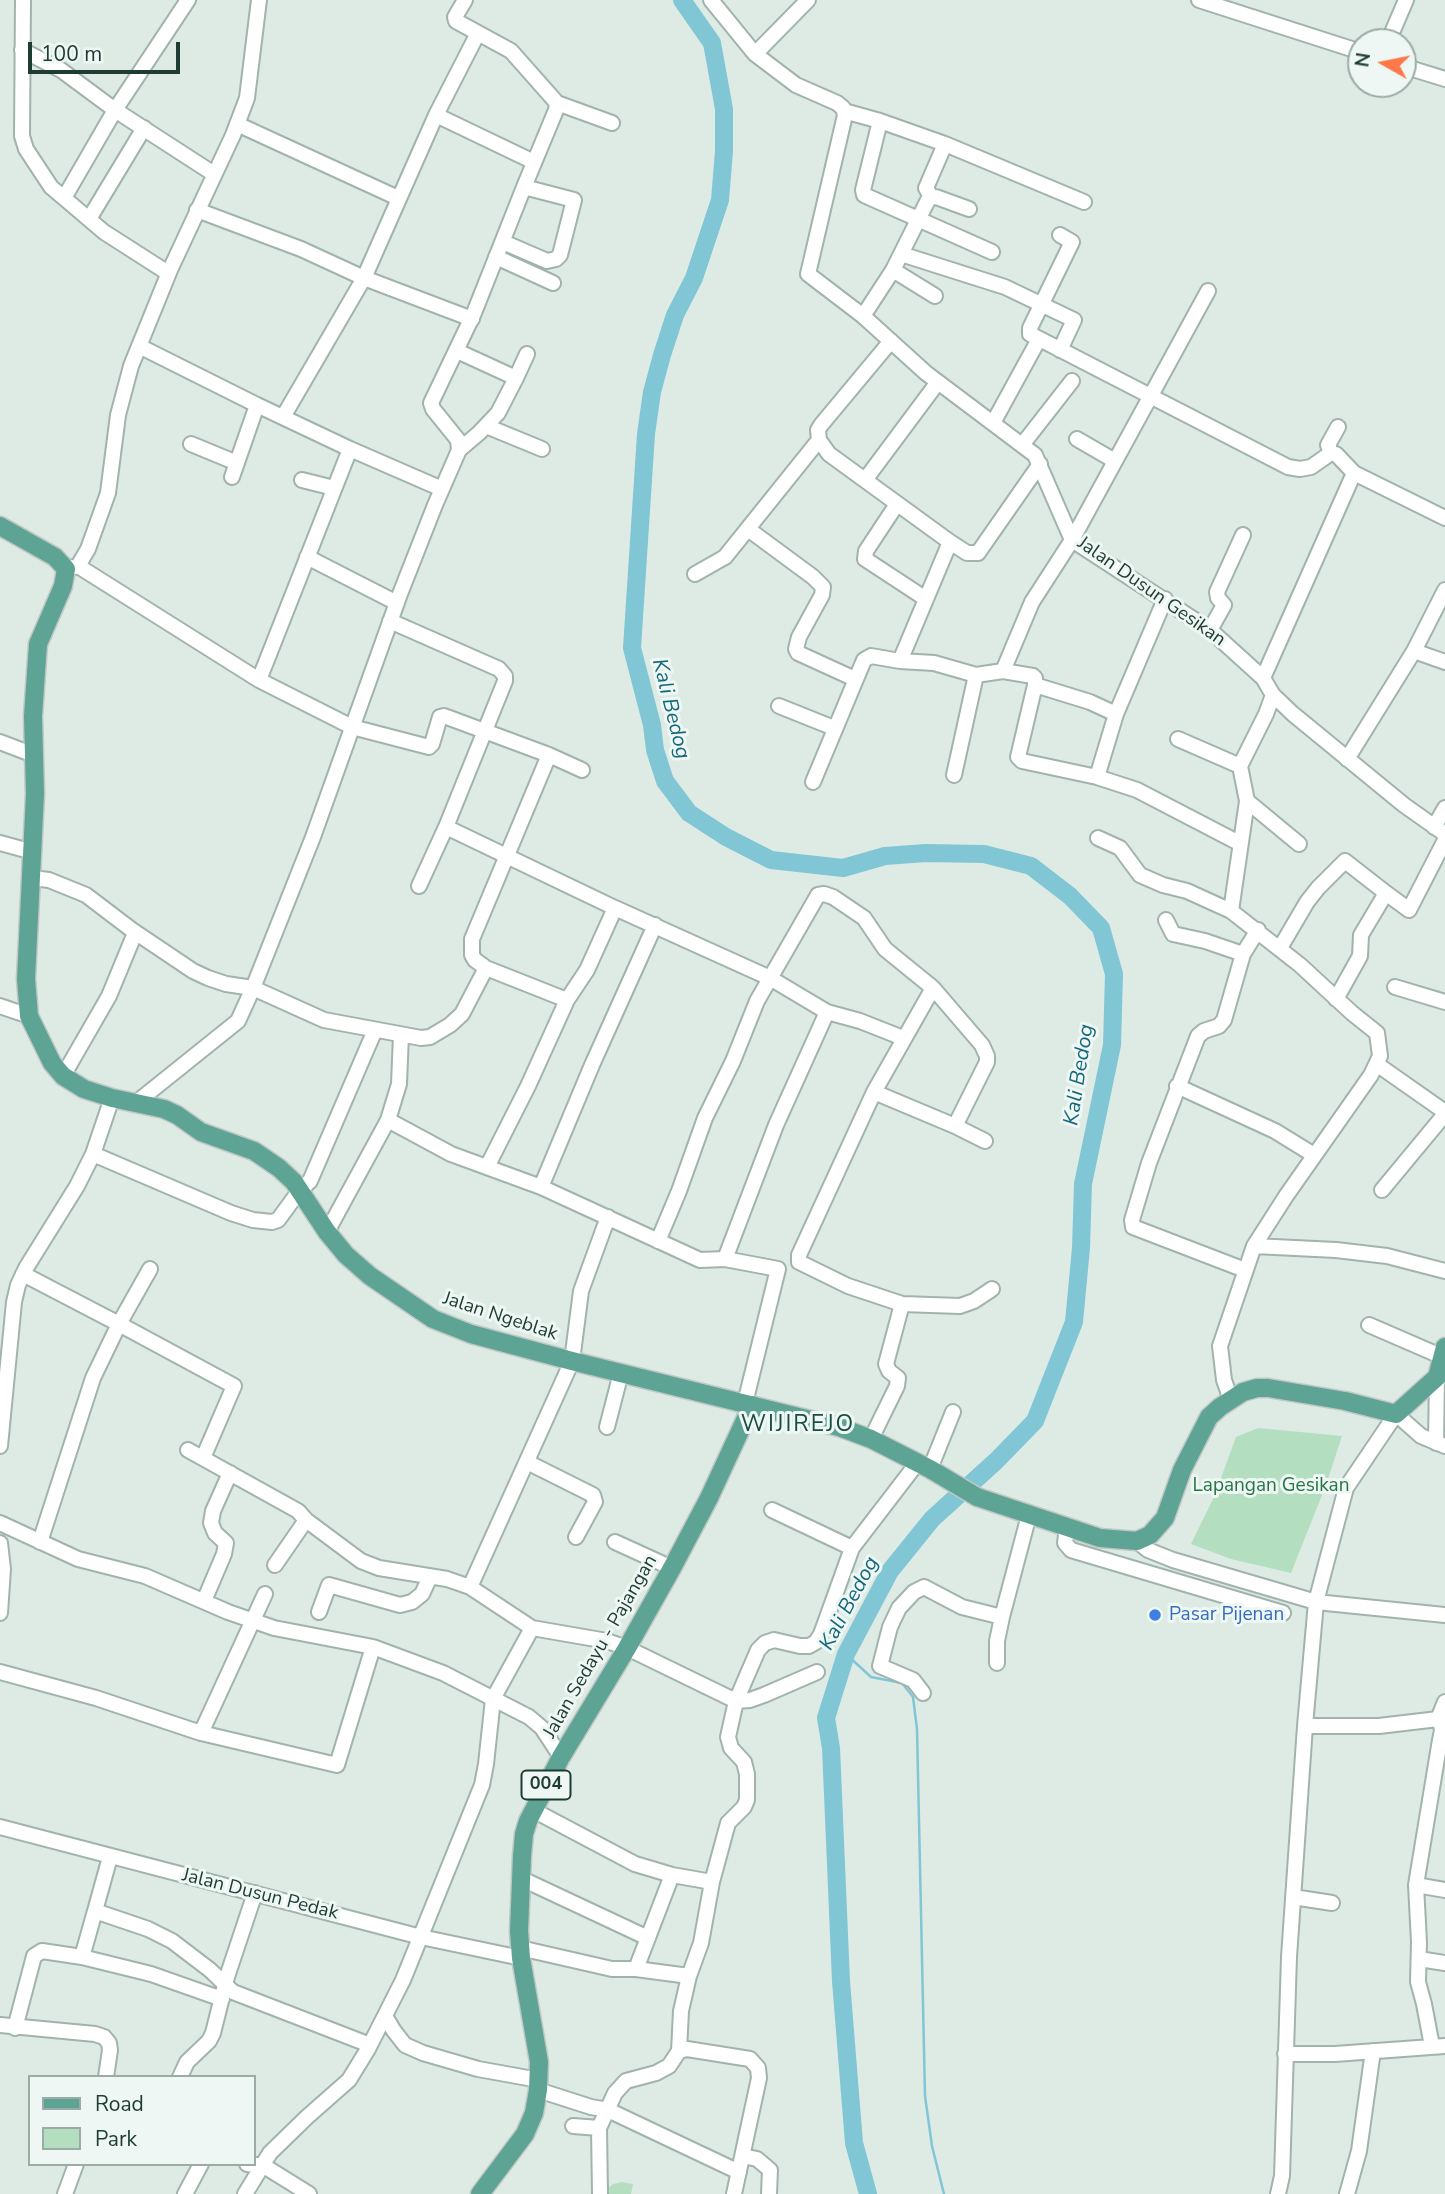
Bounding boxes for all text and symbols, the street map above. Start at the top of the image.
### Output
scale bar [32,28,184,72]
north arrow [1347,28,1417,98]
text: 100 m [41,40,102,68]
text: N [1349,51,1377,69]
street label: Jalan Dusun Gesikan [1073,532,1229,652]
water label: Kali Bedog [645,656,695,762]
water label: Kali Bedog [1060,1022,1100,1128]
street label: Jalan Ngeblak [440,1288,560,1346]
district label: WIJIREJO [742,1411,854,1439]
park label: Lapangan Gesikan [1193,1475,1349,1497]
street label: Jalan Sedayu - Pajangan [539,1551,663,1743]
water label: Kali Bedog [815,1553,885,1655]
place label: Pasar Pijenan [1169,1604,1284,1626]
marker: Pasar Pijenan [1147,1607,1163,1623]
road number: 004 [522,1770,570,1800]
street label: Jalan Dusun Pedak [180,1865,340,1925]
legend [28,2075,256,2166]
text: Road [95,2090,144,2118]
text: Park [95,2125,137,2153]

